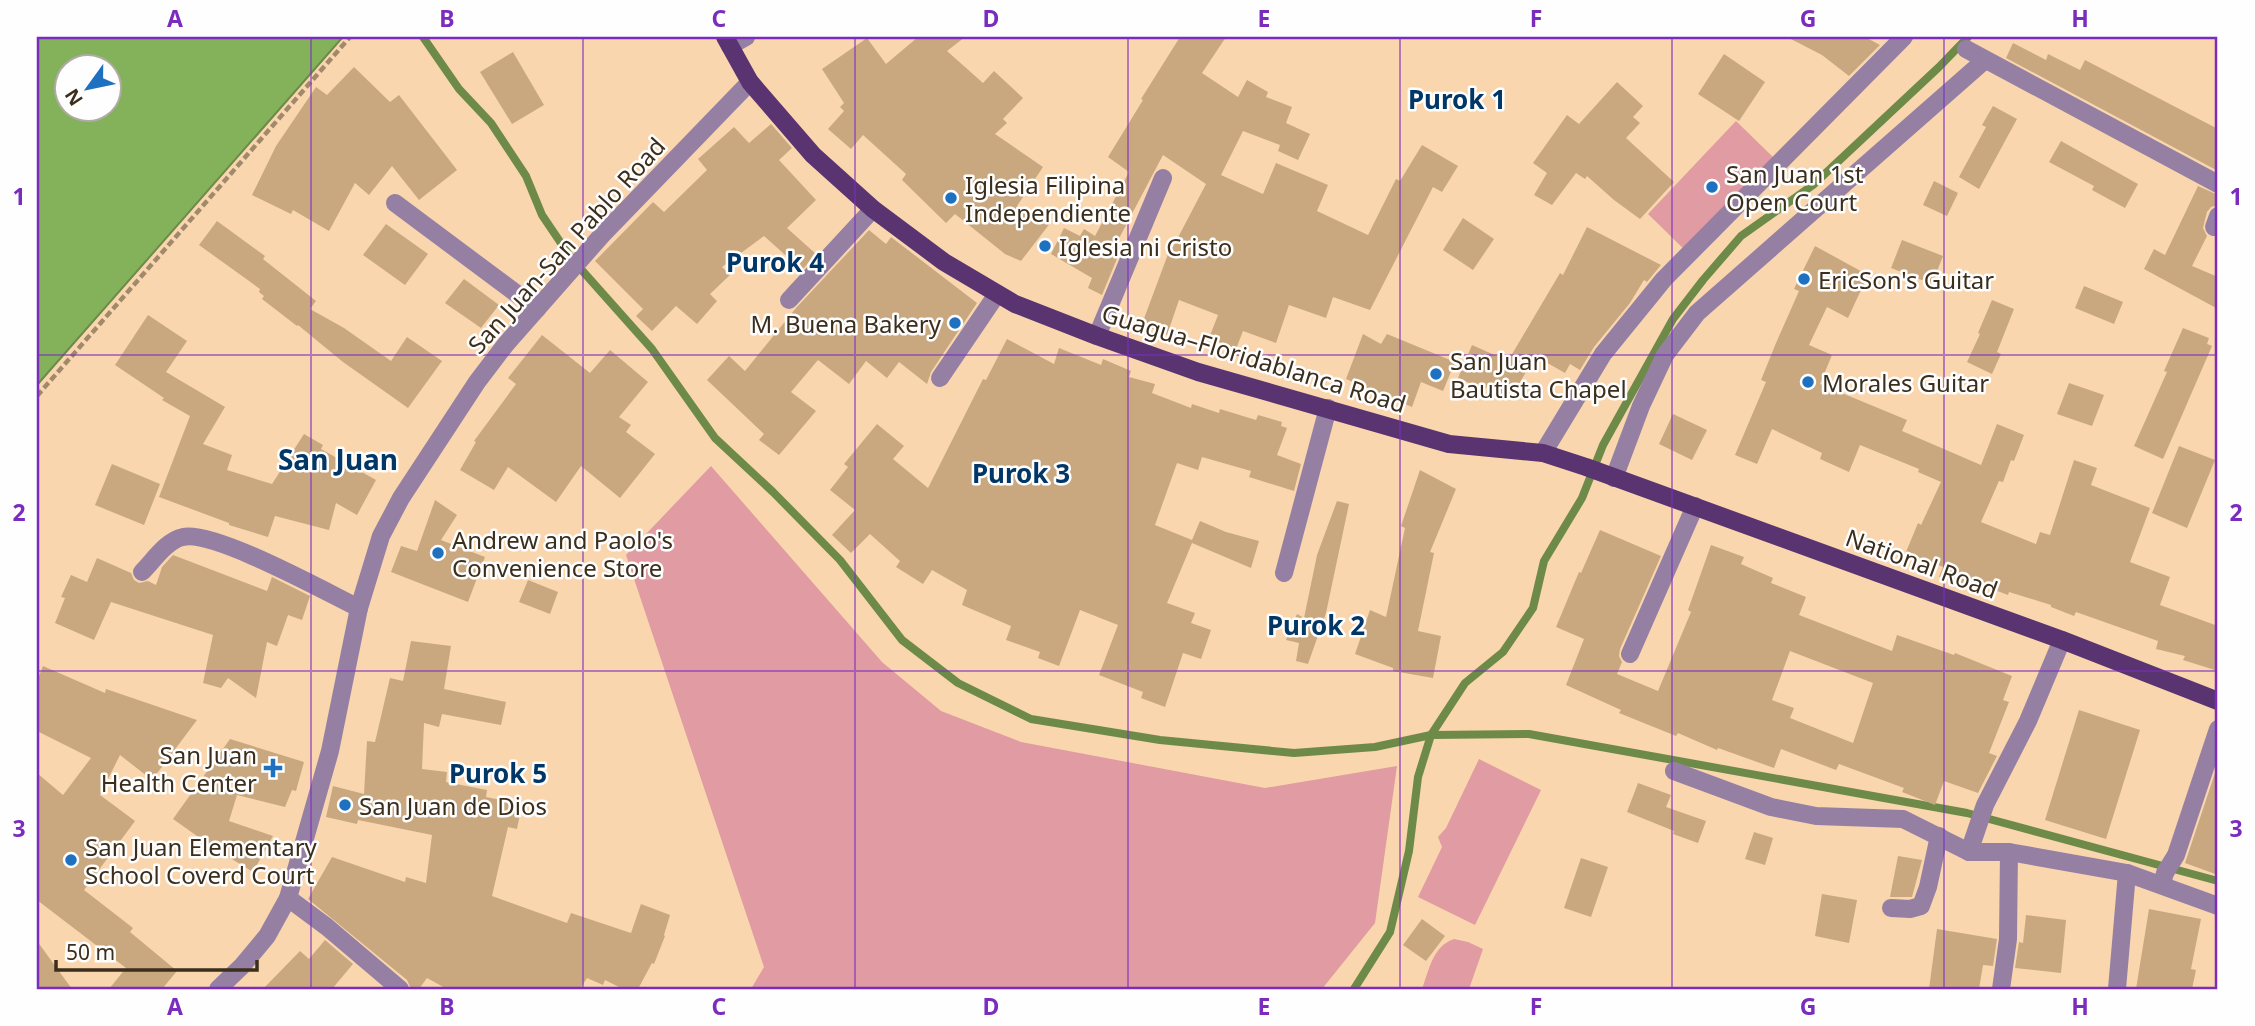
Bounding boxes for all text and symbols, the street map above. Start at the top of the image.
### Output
text: A [167,2,183,34]
text: B [439,2,455,34]
text: C [712,2,727,34]
text: D [983,2,999,34]
text: E [1258,2,1270,34]
text: F [1530,2,1542,34]
text: G [1800,2,1816,34]
text: H [2071,2,2089,34]
north arrow [52,52,122,122]
district label: Purok 1 [1408,81,1506,117]
text: N [59,84,89,111]
street label: San Juan-San Pablo Road [460,130,672,360]
place label: San Juan 1st Open Court [1726,157,1864,218]
place label: Iglesia Filipina Independiente [965,168,1131,229]
marker: San Juan 1st Open Court [1704,179,1720,195]
text: 1 [12,180,26,212]
text: 1 [2229,180,2243,212]
marker: Iglesia Filipina Independiente [943,190,959,206]
place label: Iglesia ni Cristo [1059,230,1232,263]
marker: Iglesia ni Cristo [1037,238,1053,254]
district label: Purok 4 [726,244,824,280]
place label: EricSon's Guitar [1818,263,1994,296]
marker: EricSon's Guitar [1796,271,1812,287]
street label: Guagua–Floridablanca Road [1098,296,1410,420]
place label: M. Buena Bakery [750,307,942,340]
marker: M. Buena Bakery [947,315,963,331]
place label: San Juan Bautista Chapel [1450,344,1627,405]
marker: San Juan Bautista Chapel [1428,366,1444,382]
place label: Morales Guitar [1822,366,1989,399]
marker: Morales Guitar [1800,374,1816,390]
district label: San Juan [278,440,398,478]
district label: Purok 3 [972,455,1070,491]
text: 2 [12,496,26,528]
text: 2 [2229,496,2243,528]
street label: National Road [1841,520,2003,606]
place label: Andrew and Paolo's Convenience Store [452,523,673,584]
marker: Andrew and Paolo's Convenience Store [430,545,446,561]
district label: Purok 2 [1267,607,1365,643]
place label: San Juan Health Center [101,738,257,799]
district label: Purok 5 [449,755,547,791]
marker: San Juan Health Center [263,758,283,778]
place label: San Juan de Dios [359,789,547,822]
marker: San Juan de Dios [337,797,353,813]
text: 3 [12,812,26,844]
text: 3 [2229,812,2243,844]
place label: San Juan Elementary School Coverd Court [85,830,318,891]
marker: San Juan Elementary School Coverd Court [63,852,79,868]
scale bar [56,928,257,972]
text: 50 m [66,938,115,966]
text: A [167,990,183,1022]
text: B [439,990,455,1022]
text: C [712,990,727,1022]
text: D [983,990,999,1022]
text: E [1258,990,1270,1022]
text: F [1530,990,1542,1022]
text: G [1800,990,1816,1022]
text: H [2071,990,2089,1022]

